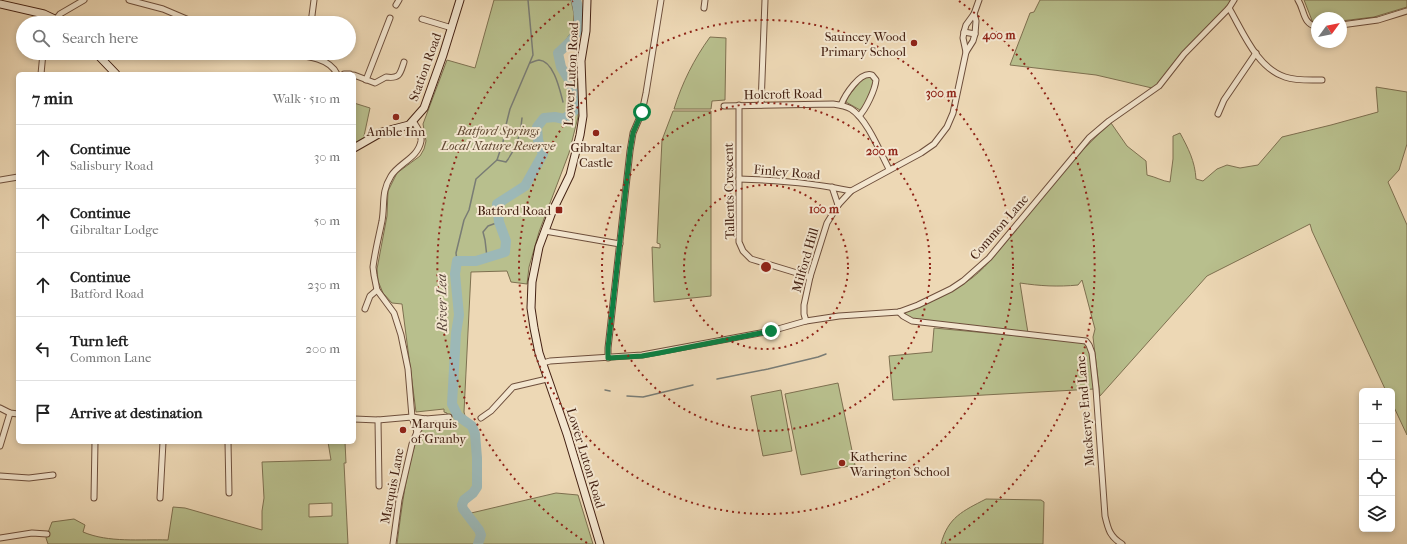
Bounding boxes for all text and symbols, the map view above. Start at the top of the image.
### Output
north arrow [1311,12,1347,48]
search box [16,16,356,60]
street label: Lower Luton Road [561,21,581,126]
icon: search [30,27,52,49]
text: 400 m [982,28,1016,43]
text: Search here [62,29,138,47]
place label: Sauncey Wood Primary School [820,29,907,59]
street label: Station Road [406,30,445,103]
marker: Sauncey Wood Primary School [909,38,919,48]
street label: Holcroft Road [744,86,823,102]
text: 300 m [926,86,957,101]
text: 7 min [32,88,73,108]
text: Walk · 510 m [273,91,340,106]
route start [633,103,651,121]
marker: Amble Inn [391,112,401,122]
park label: Batford Springs Local Nature Reserve [440,123,556,153]
place label: Amble Inn [366,124,426,139]
marker: Gibraltar Castle [591,128,601,138]
text: Continue [70,140,130,158]
place label: Gibraltar Castle [571,140,622,170]
street label: Tallents Crescent [721,142,737,239]
text: 200 m [866,144,899,158]
icon: ahead [32,146,54,168]
text: 30 m [314,149,340,164]
text: Salisbury Road [70,158,153,173]
street label: Finley Road [753,162,822,182]
street label: Common Lane [967,191,1032,263]
text: 100 m [809,202,840,216]
place label: Batford Road [477,203,552,218]
text: Continue [70,204,130,222]
marker: Batford Road [554,205,564,215]
icon: ahead [32,210,54,232]
text: 50 m [314,213,340,228]
text: Gibraltar Lodge [70,222,159,237]
street label: Milford Hill [789,226,821,294]
centre of rings [759,260,773,274]
text: Continue [70,268,130,286]
icon: ahead [32,274,54,296]
water label: River Lea [433,274,451,333]
text: 230 m [307,277,340,292]
text: Batford Road [70,286,144,301]
route end [762,322,780,340]
text: Turn left [70,332,128,350]
icon: left [32,338,54,360]
text: 200 m [305,341,340,356]
text: Common Lane [70,350,152,365]
street label: Mackerye End Lane [1073,354,1097,467]
map controls [1359,388,1395,532]
button: + [1359,388,1395,424]
icon: arrive [32,402,54,424]
text: Arrive at destination [70,404,202,422]
street label: Lower Luton Road [564,406,609,511]
place label: Marquis of Granby [411,416,467,446]
button: − [1359,424,1395,460]
marker: Marquis of Granby [398,425,408,435]
street label: Marquis Lane [377,446,407,525]
place label: Katherine Warington School [849,449,950,479]
marker: Katherine Warington School [837,458,847,468]
button: locate [1359,460,1395,496]
button: layers [1359,496,1395,532]

